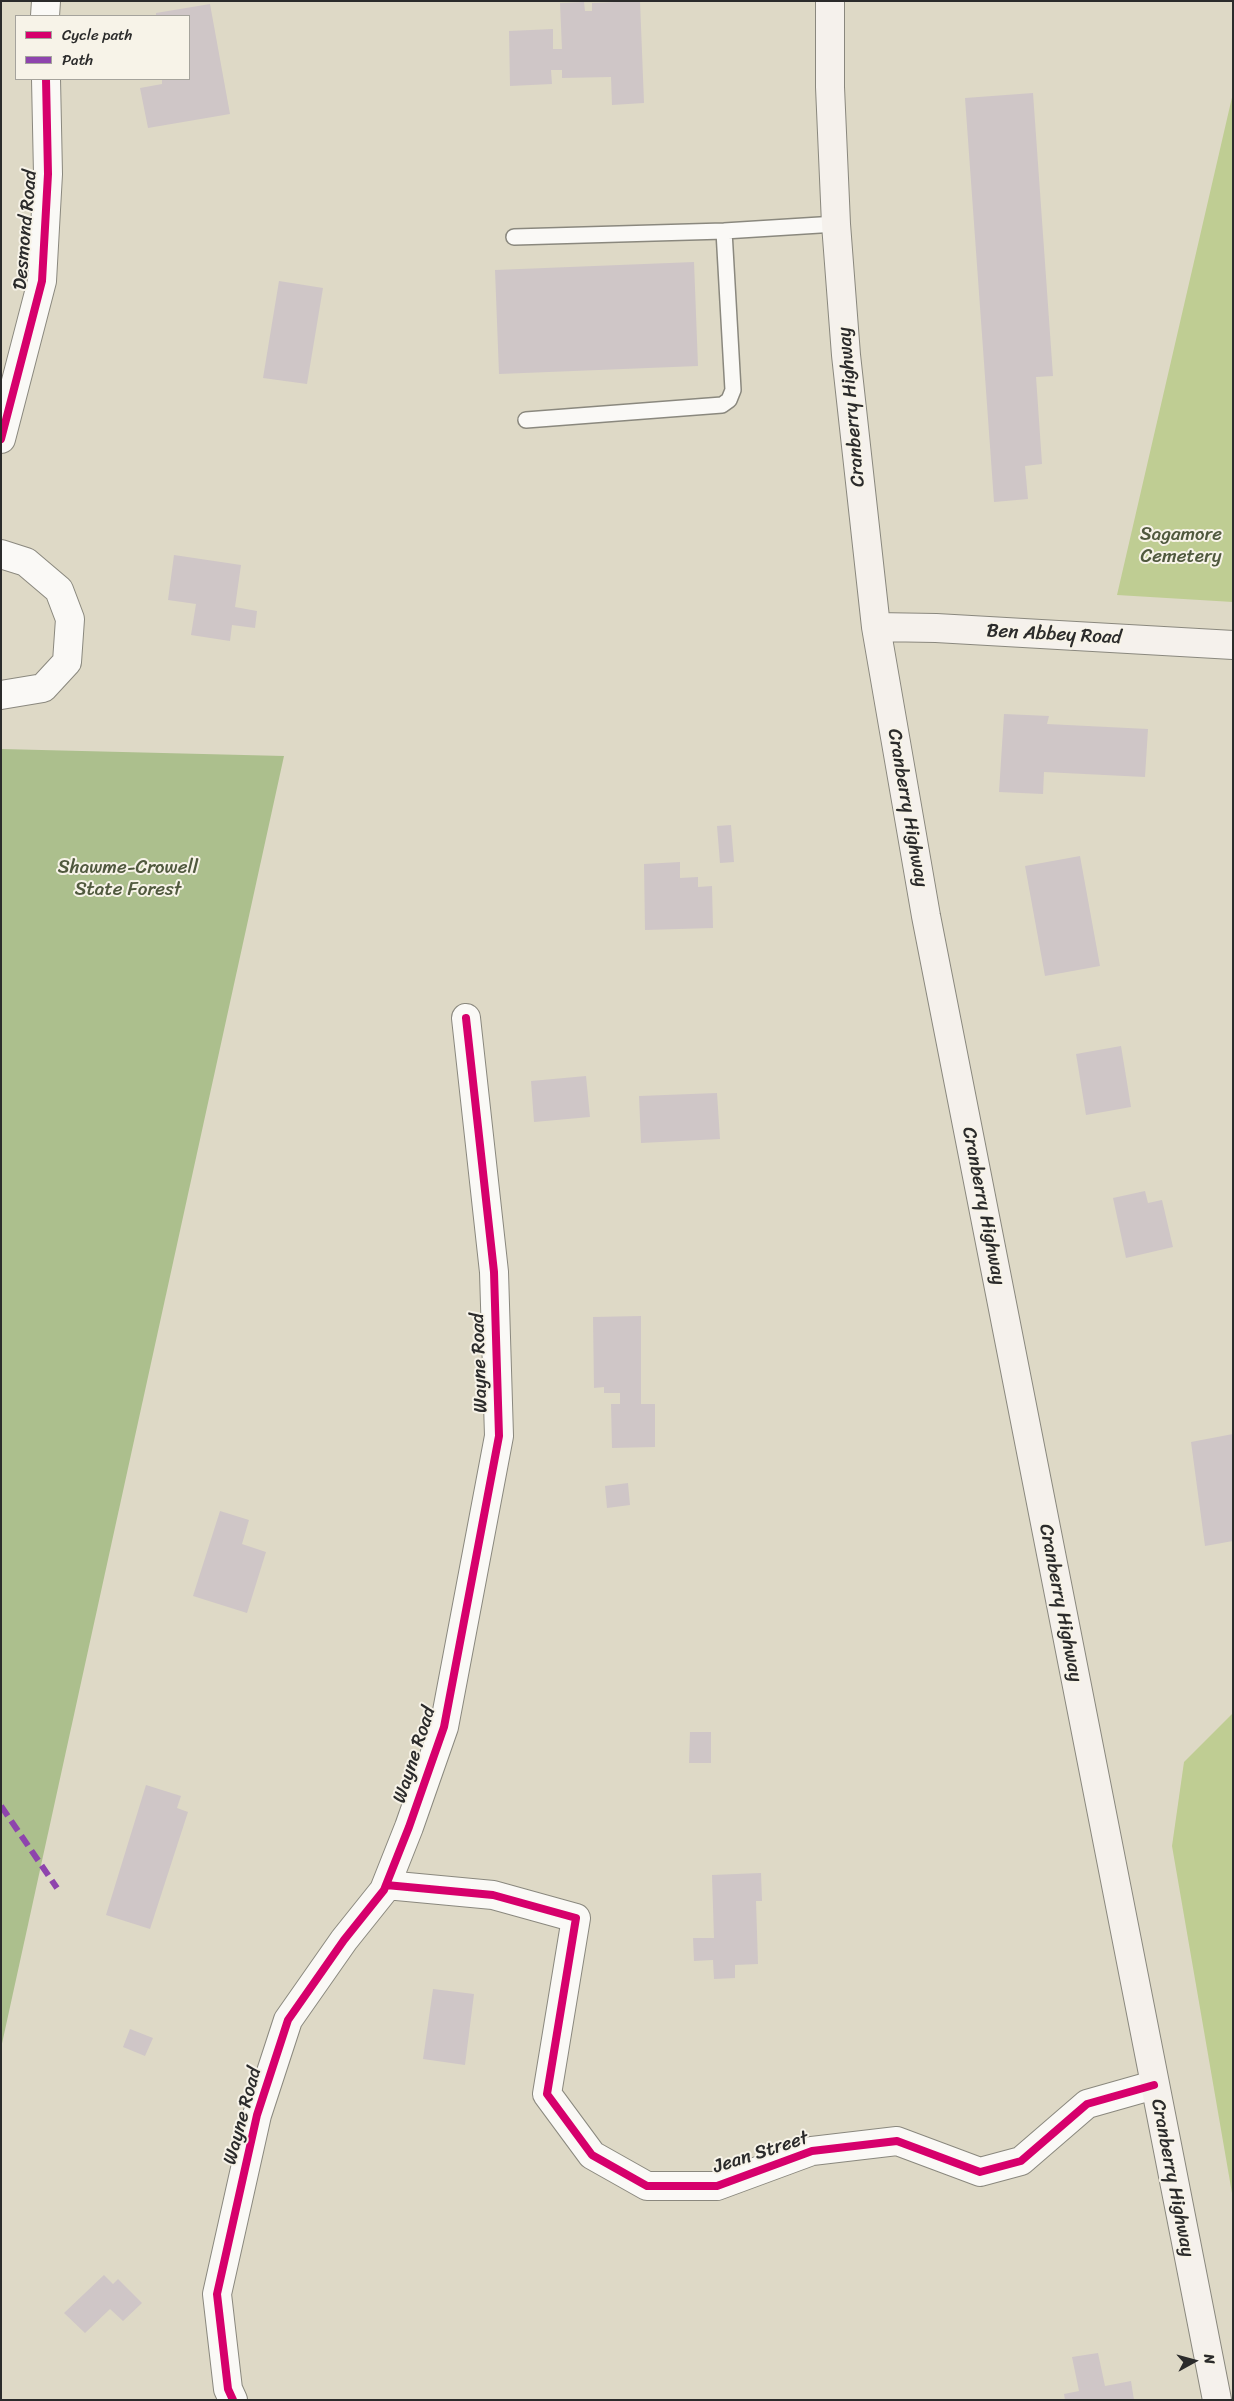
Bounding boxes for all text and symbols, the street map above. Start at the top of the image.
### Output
legend [15,15,190,80]
text: Cycle path [62,22,132,48]
text: Path [62,47,93,73]
street label: Desmond Road [9,169,43,291]
street label: Cranberry Highway [834,326,870,488]
park label: Sagamore Cemetery [1140,524,1222,568]
street label: Ben Abbey Road [986,620,1122,650]
street label: Cranberry Highway [882,727,932,889]
park label: Shawme-Crowell State Forest [58,857,198,901]
street label: Cranberry Highway [957,1125,1009,1287]
street label: Wayne Road [467,1313,493,1413]
street label: Cranberry Highway [1034,1522,1086,1684]
street label: Wayne Road [389,1704,441,1806]
street label: Wayne Road [219,2065,267,2167]
street label: Cranberry Highway [1146,2097,1198,2259]
street label: Jean Street [711,2127,811,2179]
north arrow [1169,2336,1219,2386]
text: N [1196,2353,1222,2365]

